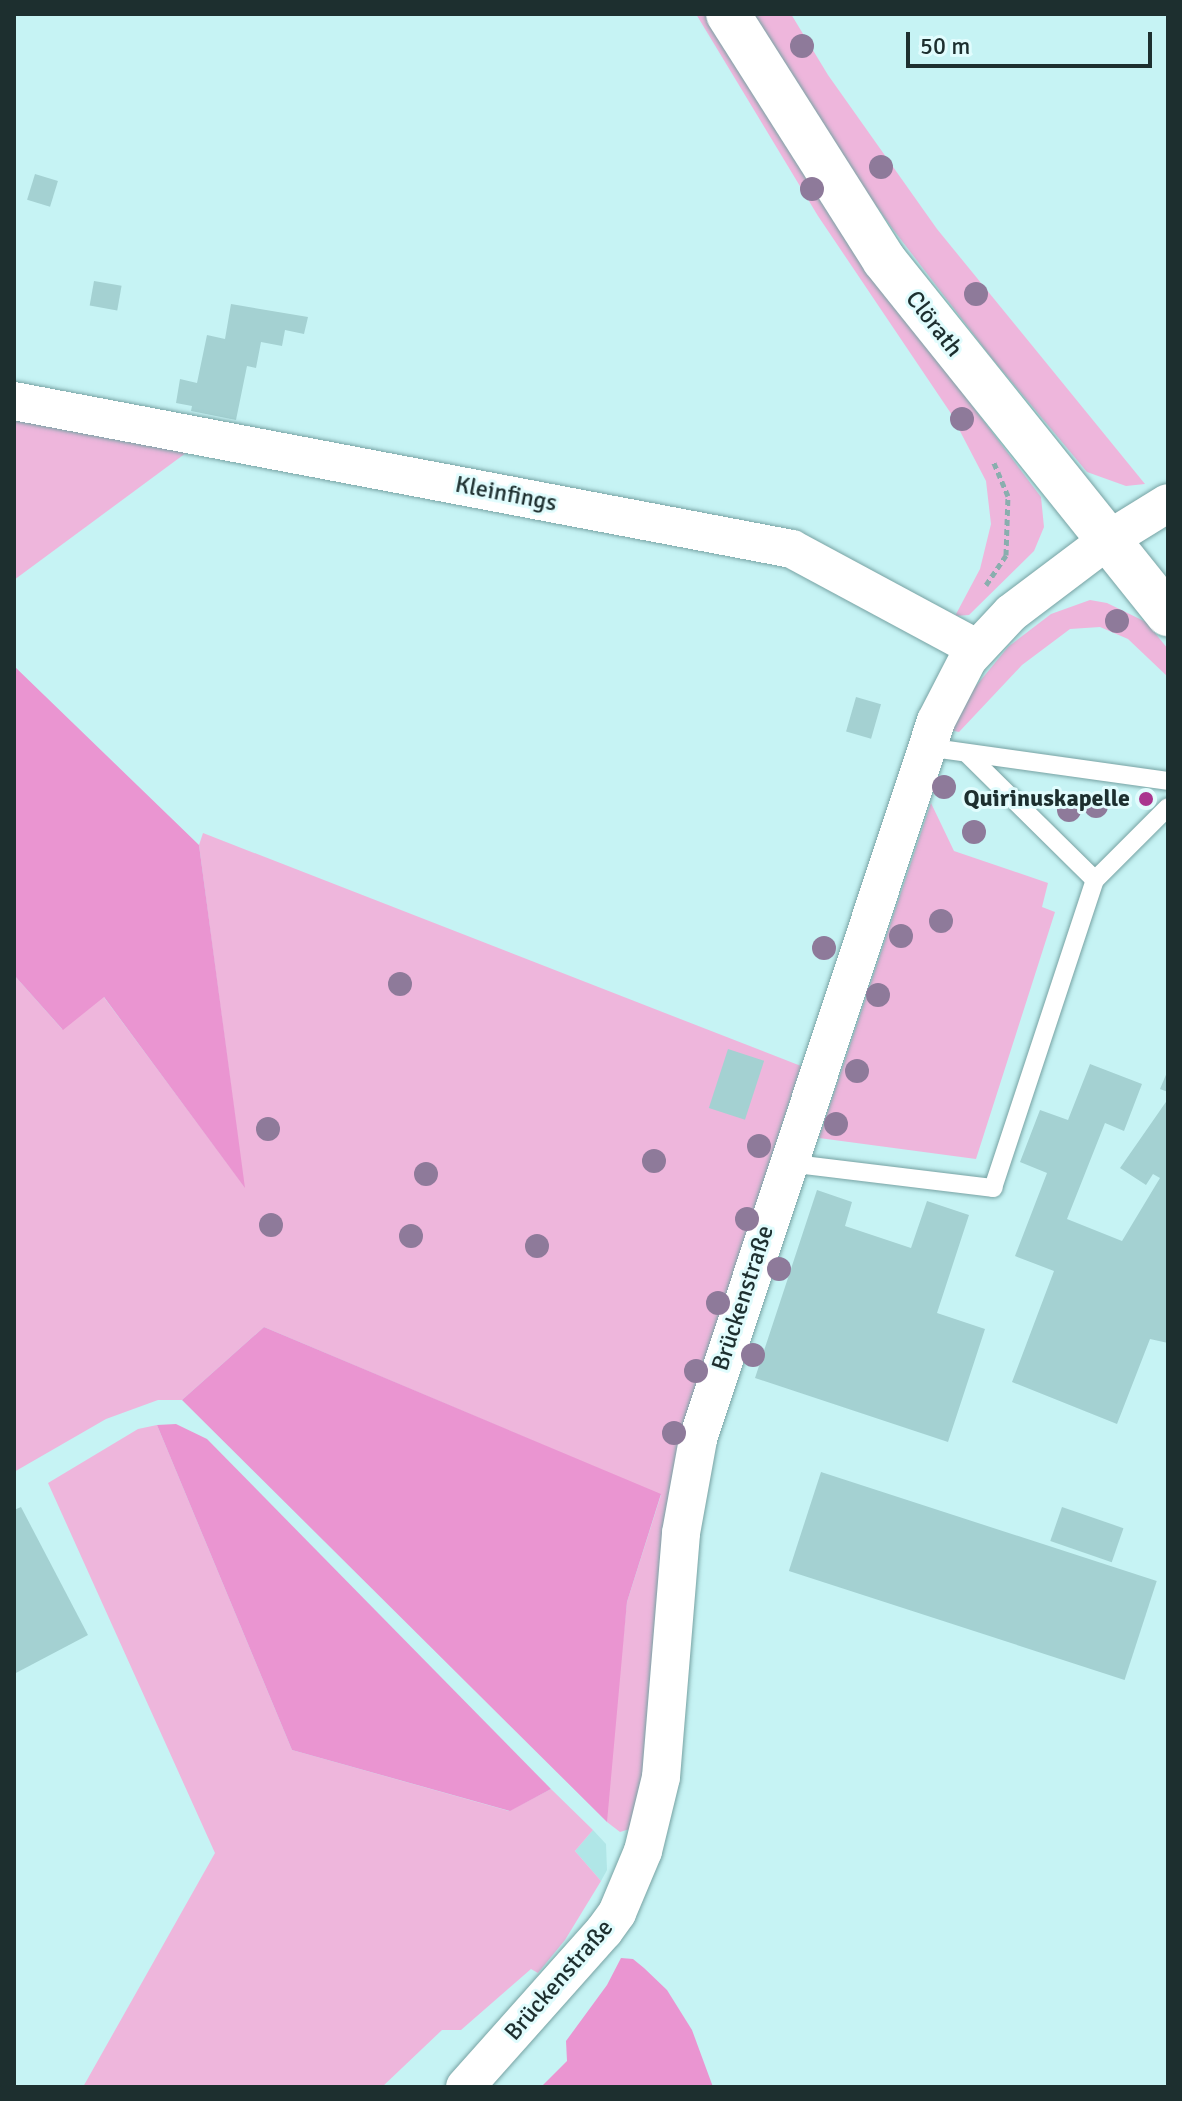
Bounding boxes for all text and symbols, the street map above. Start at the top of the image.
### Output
scale bar [910,16,1156,66]
text: 50 m [920,31,970,61]
street label: Clörath [899,285,969,363]
street label: Kleinfings [453,470,559,518]
place label: Quirinuskapelle [963,785,1130,813]
marker: Quirinuskapelle [1137,790,1155,808]
street label: Brückenstraße [706,1222,780,1374]
street label: Brückenstraße [499,1914,619,2046]

